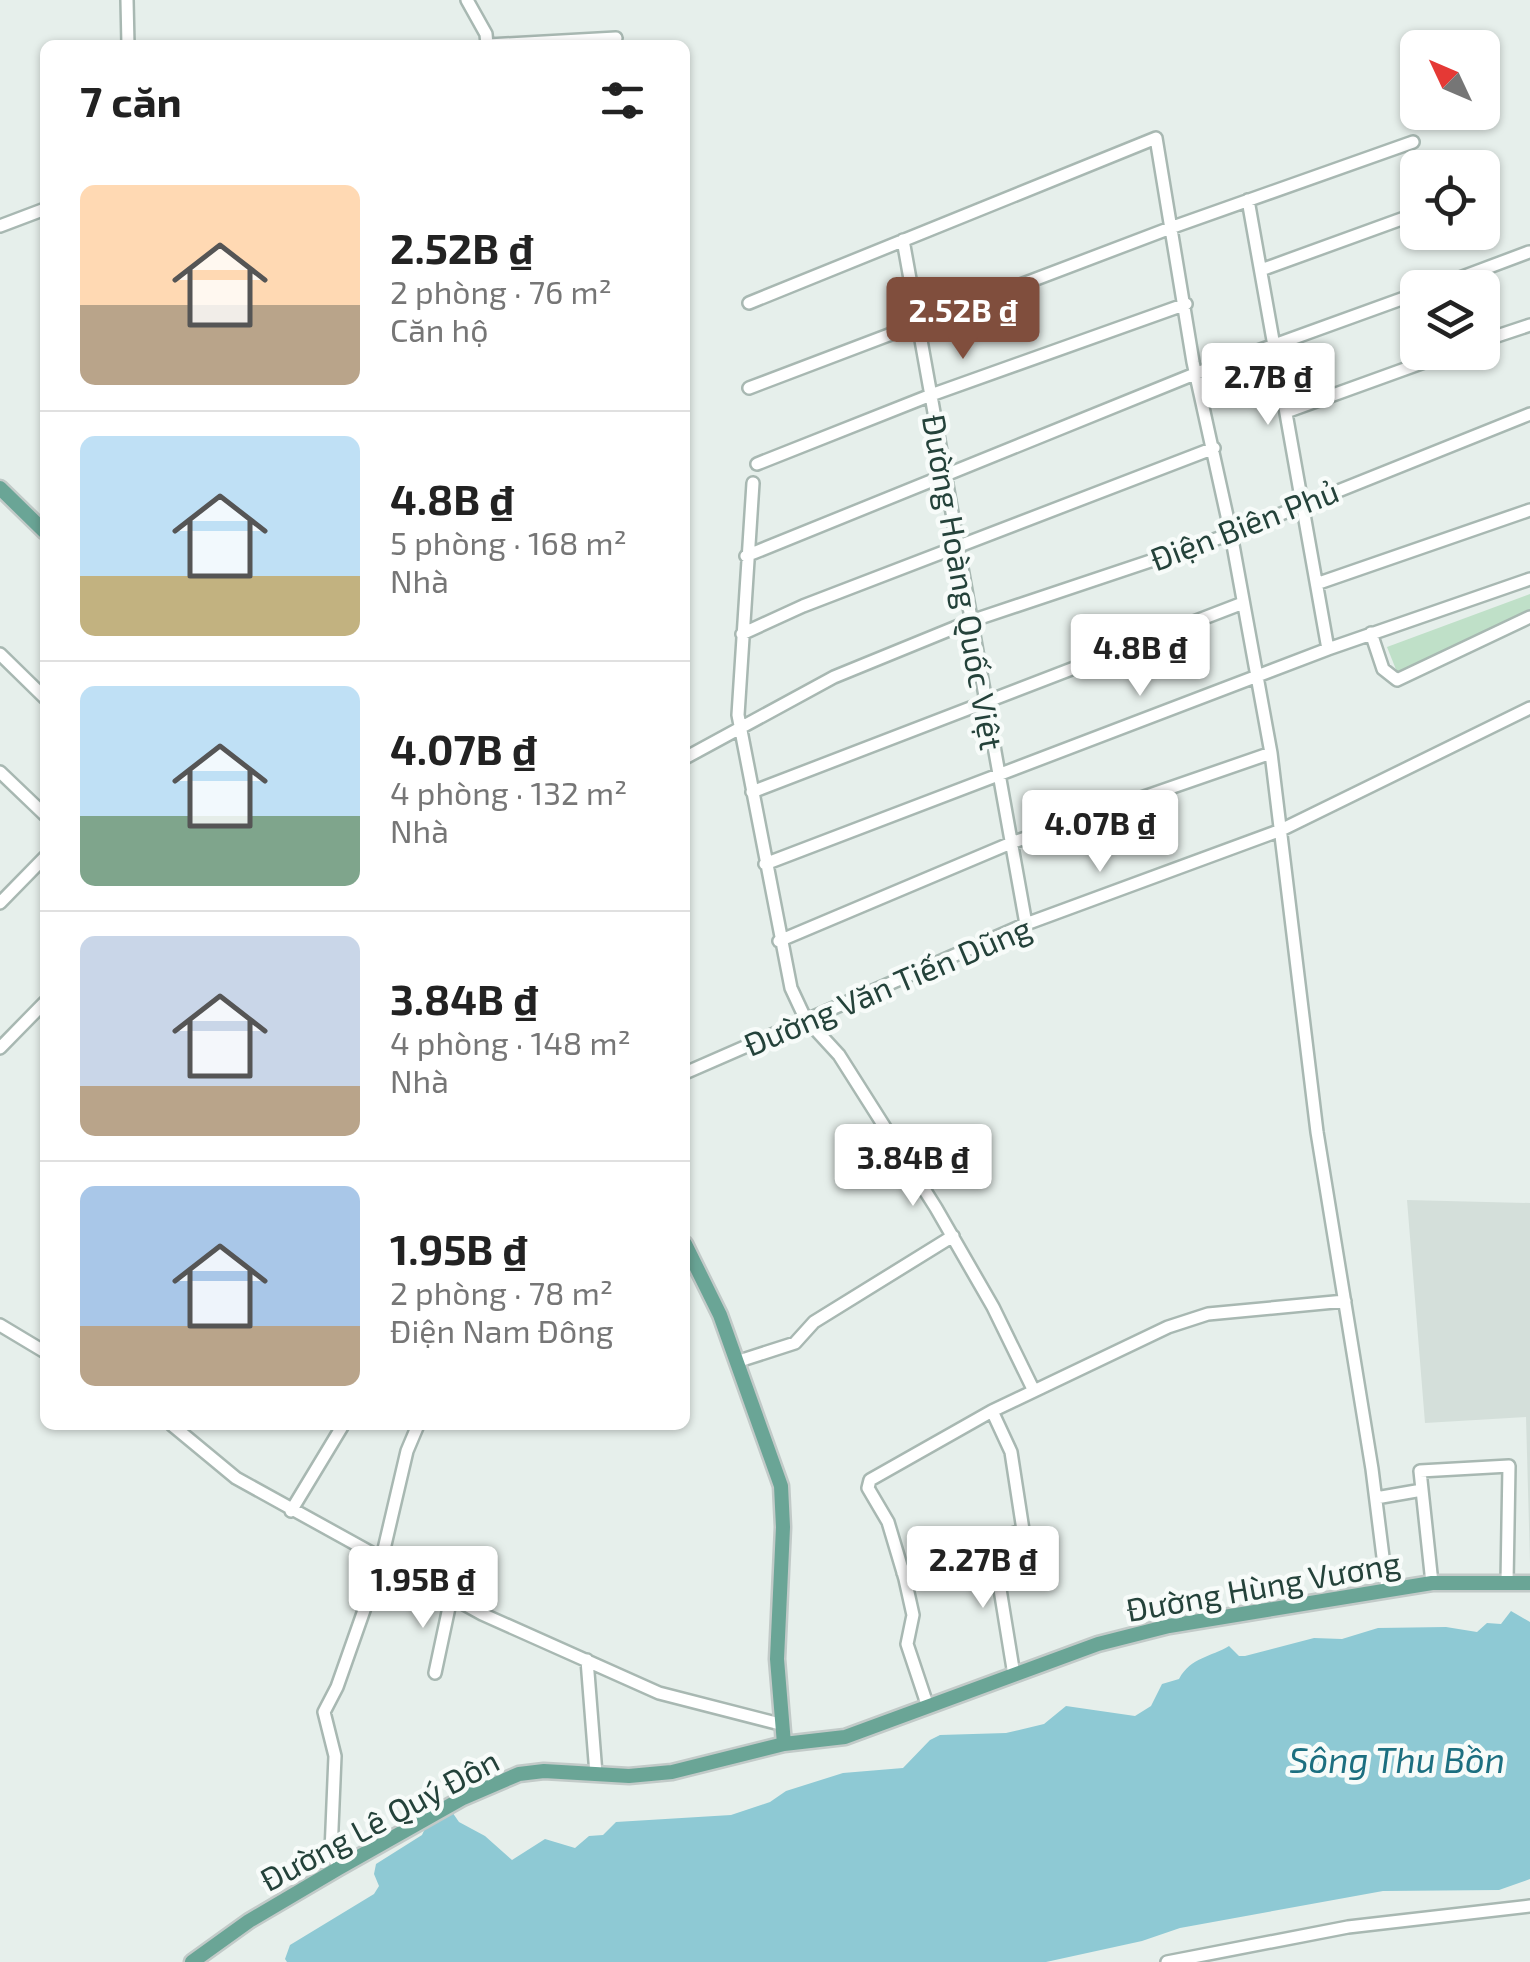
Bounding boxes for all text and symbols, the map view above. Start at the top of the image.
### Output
north arrow [1400,30,1500,130]
map controls [1400,30,1500,370]
icon: filters [595,73,650,128]
text: 7 căn [80,75,182,125]
button: locate [1400,150,1500,250]
text: 2.52B ₫ [390,222,533,272]
icon: home [160,225,280,345]
button: layers [1400,270,1500,370]
text: 2 phòng · 76 m² [390,272,612,310]
pin: 2.52B ₫ [871,277,1055,362]
text: 2.52B ₫ [908,290,1018,328]
text: Căn hộ [390,310,488,348]
pin: 2.7B ₫ [1187,343,1349,428]
text: 2.7B ₫ [1224,356,1312,394]
street label: Đường Hoàng Quốc Việt [915,411,1012,753]
street label: Điện Biên Phủ [1144,471,1344,577]
text: 4.8B ₫ [390,473,514,523]
icon: home [160,476,280,596]
text: 5 phòng · 168 m² [390,523,627,561]
text: Nhà [390,561,449,599]
pin: 4.8B ₫ [1059,614,1221,699]
text: 4.8B ₫ [1093,627,1187,665]
text: 4.07B ₫ [390,723,537,773]
icon: home [160,726,280,846]
text: 4 phòng · 132 m² [390,773,627,811]
pin: 4.07B ₫ [1008,790,1192,875]
text: 4.07B ₫ [1044,803,1156,841]
text: Nhà [390,811,449,849]
street label: Đường Văn Tiến Dũng [738,907,1036,1063]
text: 3.84B ₫ [390,973,538,1023]
icon: home [160,976,280,1096]
text: 4 phòng · 148 m² [390,1023,631,1061]
text: Nhà [390,1061,449,1099]
pin: 3.84B ₫ [821,1124,1005,1209]
text: 3.84B ₫ [857,1137,969,1175]
text: 1.95B ₫ [390,1223,527,1273]
icon: home [160,1226,280,1346]
text: 2 phòng · 78 m² [390,1273,613,1311]
text: Điện Nam Đông [390,1311,614,1349]
pin: 2.27B ₫ [891,1526,1075,1611]
text: 2.27B ₫ [929,1539,1037,1577]
street label: Đường Hùng Vương [1123,1542,1403,1628]
pin: 1.95B ₫ [331,1546,515,1631]
text: 1.95B ₫ [371,1559,475,1597]
water label: Sông Thu Bồn [1289,1738,1505,1780]
street label: Đường Lê Quý Đôn [253,1740,505,1899]

